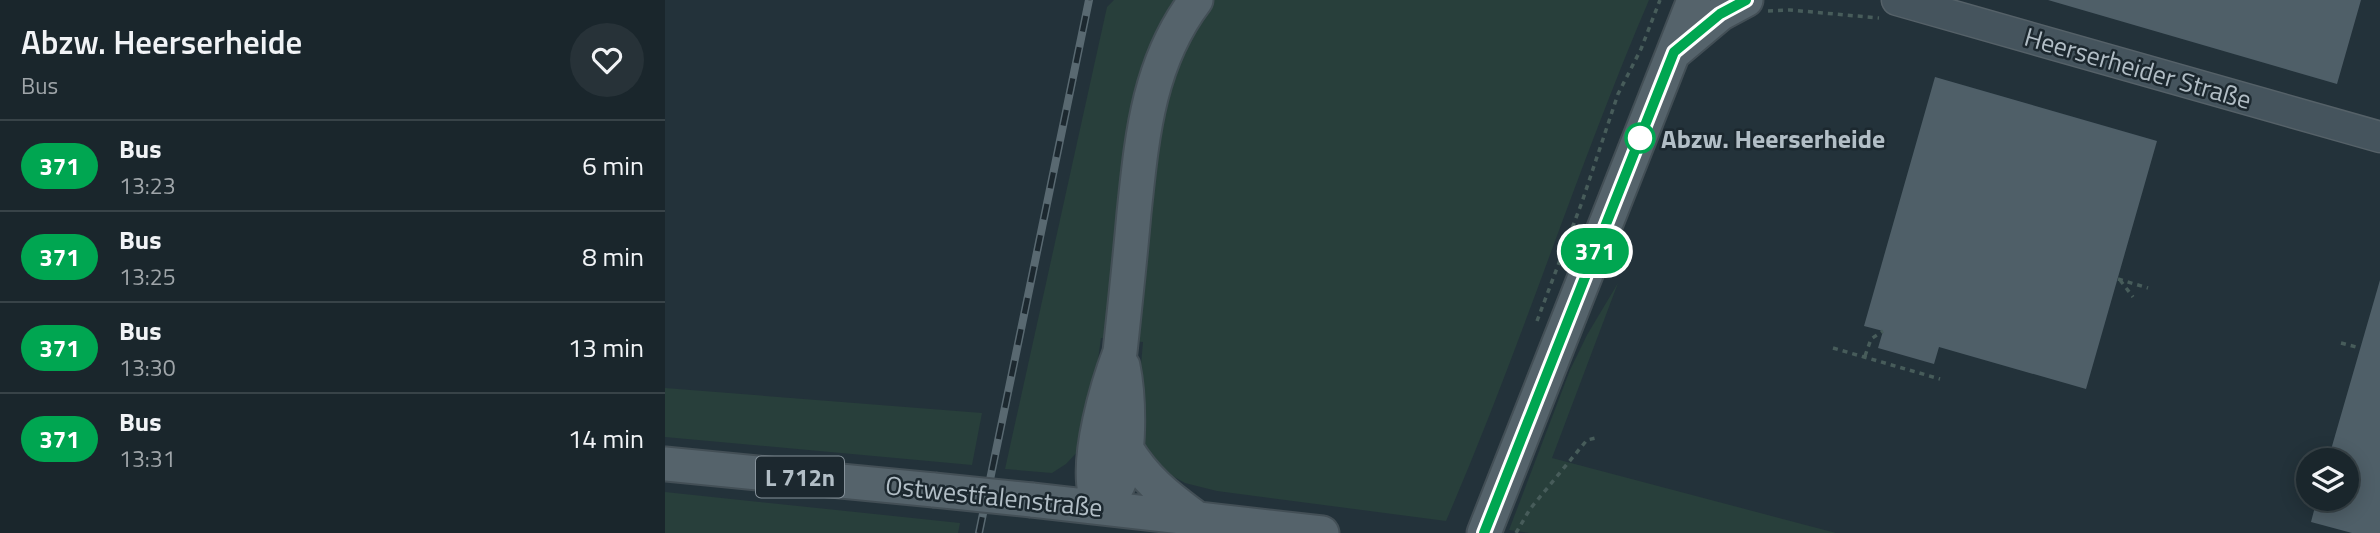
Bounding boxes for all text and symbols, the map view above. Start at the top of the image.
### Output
text: Abzw. Heerserheide [21,17,302,67]
street label: Heerserheider Straße [2020,17,2256,119]
button: heart [570,23,644,97]
text: Bus [21,68,58,103]
place label: Abzw. Heerserheide [1661,119,1885,158]
marker: Abzw. Heerserheide [1625,123,1655,153]
text: Bus [119,129,161,168]
text: 6 min [582,146,644,185]
text: 371 [39,148,80,184]
text: 13:23 [119,168,176,203]
text: Bus [119,220,161,259]
line badge: 371 [1555,228,1635,274]
text: 371 [1575,233,1615,269]
text: 8 min [582,237,644,276]
text: 371 [39,239,80,275]
text: 13:25 [119,259,176,294]
text: Bus [119,311,161,350]
text: 13 min [568,328,644,367]
text: 371 [39,330,80,366]
text: 13:30 [119,350,176,385]
text: Bus [119,402,161,441]
text: 14 min [568,419,644,458]
text: 371 [39,421,80,457]
text: 13:31 [119,441,176,476]
map controls [2296,448,2359,511]
button: layers [2296,448,2359,511]
road number: L 712n [756,456,844,498]
street label: Ostwestfalenstraße [883,465,1105,527]

